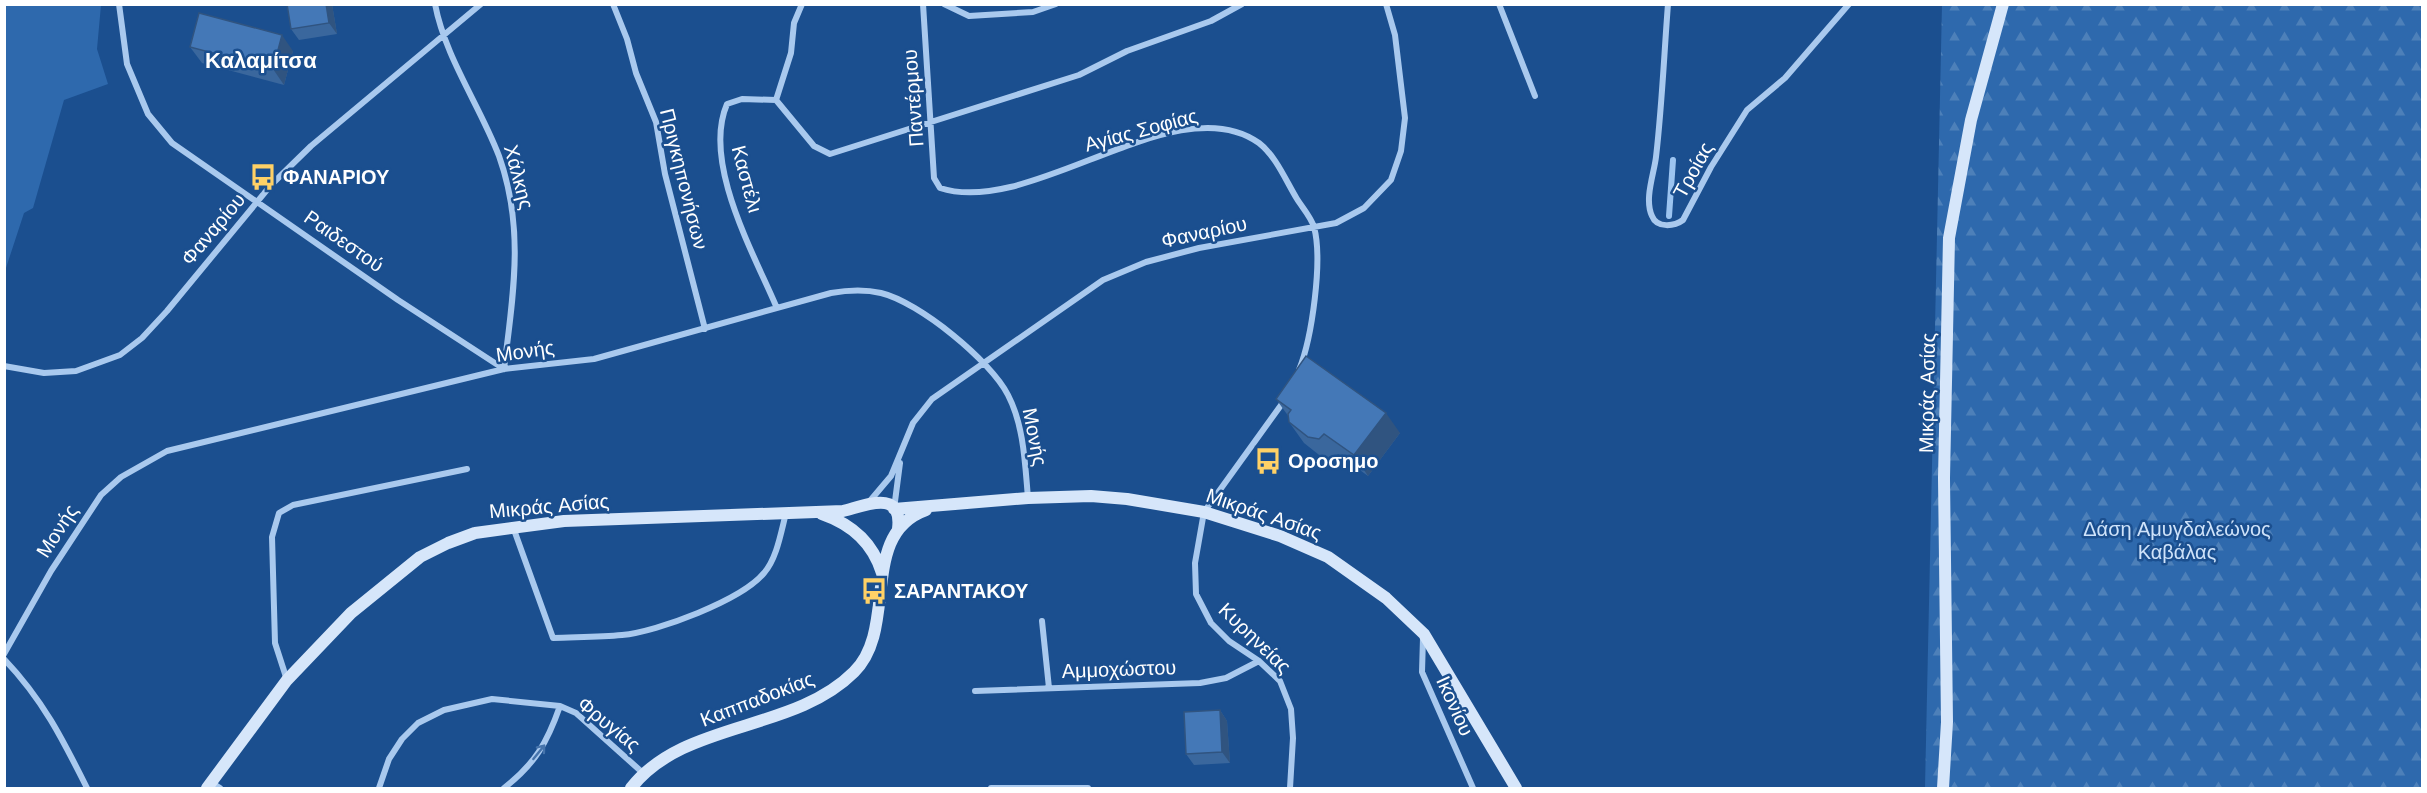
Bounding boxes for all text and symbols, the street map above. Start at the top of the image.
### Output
district label: Καλαμίτσα [205,46,317,75]
street label: Παντέρμου [897,48,929,148]
street label: Αγίας Σοφίας [1082,102,1201,158]
street label: Πριγκηπονήσων [654,106,714,252]
street label: Τροίας [1667,137,1719,203]
street label: Χάλκης [498,142,540,212]
street label: Καστέλι [726,143,768,215]
bus stop icon: ΦΑΝΑΡΙΟΥ [248,162,278,192]
place label: ΦΑΝΑΡΙΟΥ [283,164,390,190]
street label: Φαναρίου [175,187,251,271]
street label: Ραιδεστού [299,204,389,278]
street label: Φαναρίου [1159,210,1249,254]
street label: Μικράς Ασίας [1913,332,1941,453]
street label: Μονής [494,334,556,368]
street label: Μονής [1017,406,1053,469]
bus stop icon: Οροσημο [1253,446,1283,476]
place label: Οροσημο [1288,448,1379,474]
street label: Μικράς Ασίας [1203,482,1325,546]
street label: Μικράς Ασίας [488,488,610,524]
street label: Μονής [30,499,84,563]
park label: Δάση Αμυγδαλεώνος Καβάλας [2083,516,2271,565]
bus stop icon: ΣΑΡΑΝΤΑΚΟΥ [859,576,889,606]
place label: ΣΑΡΑΝΤΑΚΟΥ [894,578,1029,604]
street label: Κυρηνείας [1213,597,1297,679]
street label: Αμμοχώστου [1061,654,1177,684]
street label: Καππαδοκίας [696,665,818,733]
street label: Ικονίου [1430,672,1480,740]
street label: Φρυγίας [572,691,646,758]
one-way arrow [532,745,546,760]

